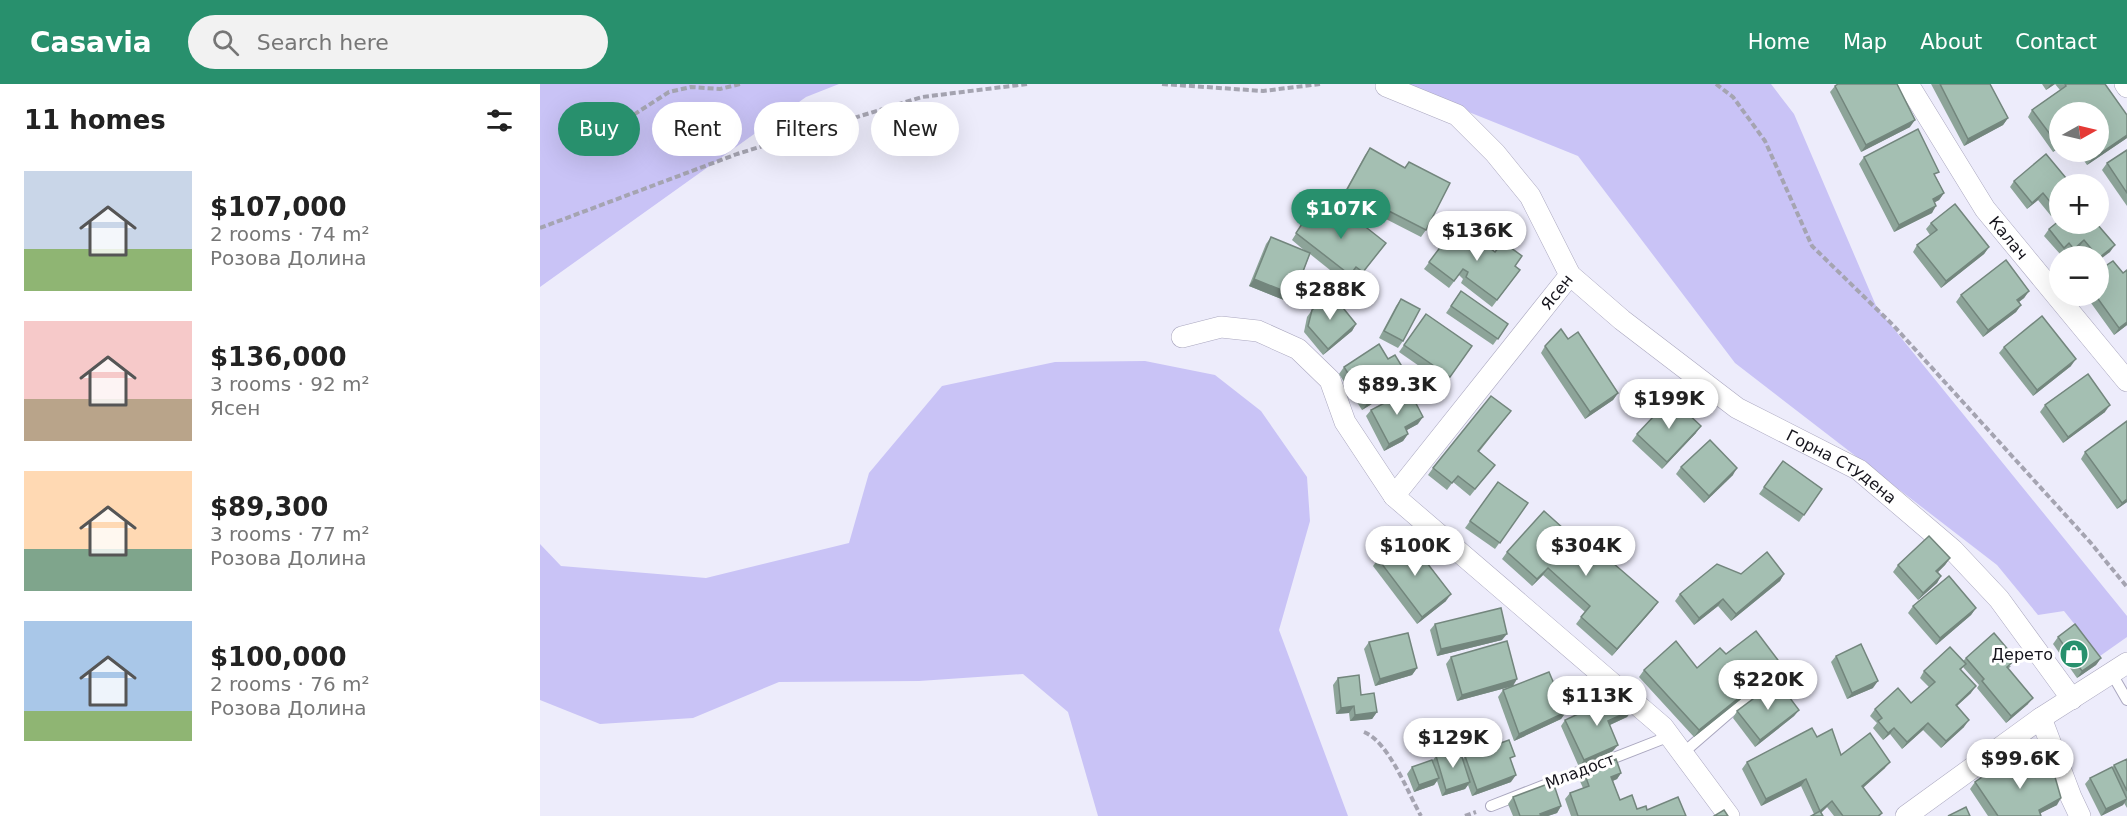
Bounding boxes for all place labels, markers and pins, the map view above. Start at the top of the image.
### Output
pin: $107K [1299,189,1383,240]
pin: $136K [1435,211,1519,262]
pin: $288K [1288,270,1372,321]
pin: $89.3K [1348,365,1446,416]
pin: $199K [1627,379,1711,430]
pin: $100K [1373,526,1457,577]
pin: $304K [1544,526,1628,577]
shop icon: Дерето [2058,638,2090,670]
place label: Дерето [1992,645,2053,664]
pin: $220K [1726,660,1810,711]
pin: $113K [1555,676,1639,727]
pin: $129K [1411,718,1495,769]
pin: $99.6K [1971,739,2069,790]

